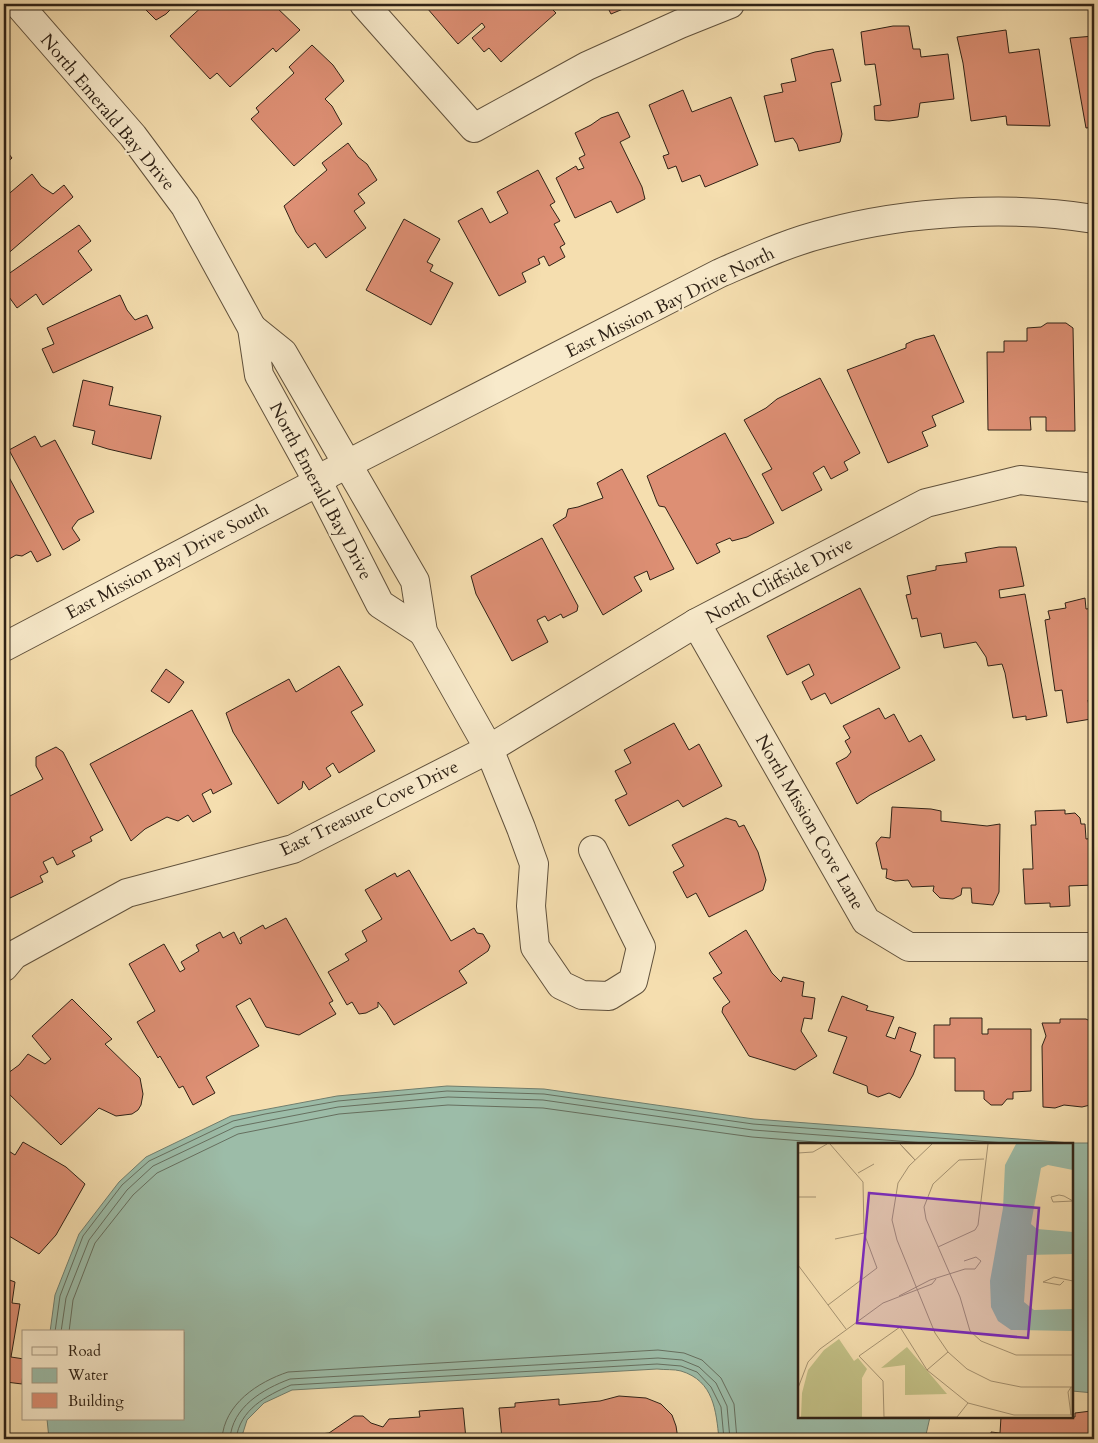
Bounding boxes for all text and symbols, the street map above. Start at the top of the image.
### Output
street label: North Emerald Bay Drive [34,29,181,196]
street label: East Mission Bay Drive North [562,241,779,364]
street label: North Emerald Bay Drive [263,398,378,584]
street label: East Mission Bay Drive South [61,497,273,626]
street label: North Cliffside Drive [701,531,857,630]
street label: North Mission Cove Lane [749,730,870,915]
street label: East Treasure Cove Drive [276,754,463,863]
inset map [798,1143,1073,1418]
legend [22,1330,185,1420]
text: Road [68,1341,101,1361]
text: Water [67,1365,109,1385]
text: Building [68,1391,124,1411]

